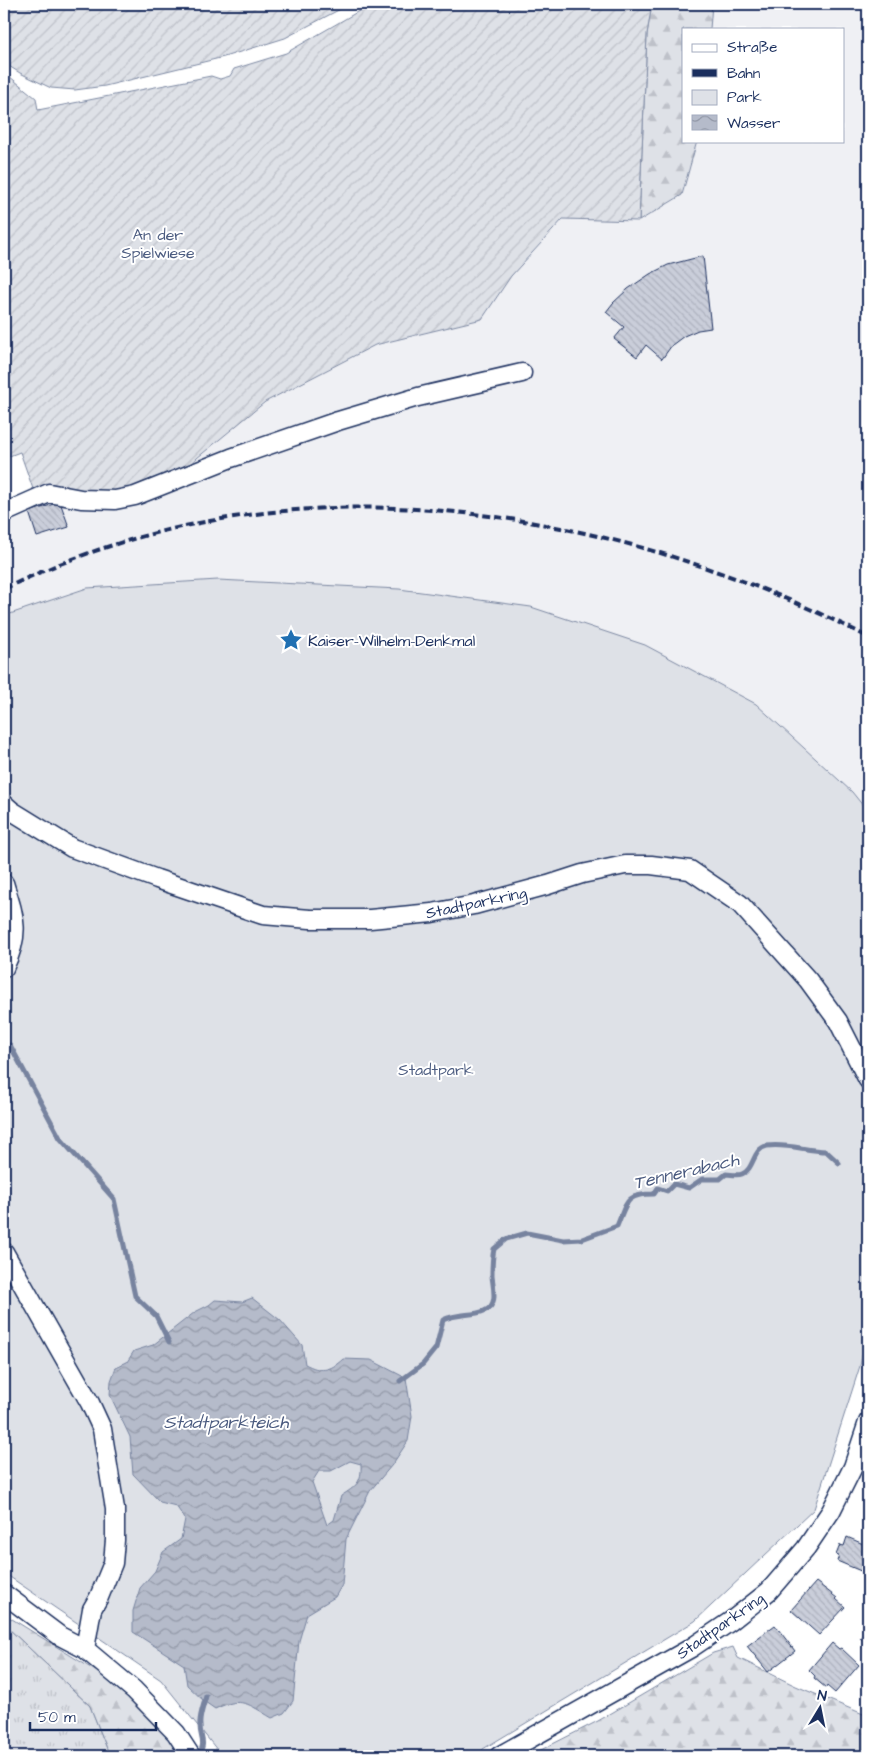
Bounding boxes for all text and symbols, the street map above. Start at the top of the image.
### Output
legend [682,28,844,142]
text: Straße [727,37,777,58]
text: Bahn [727,63,761,84]
text: Park [727,87,762,108]
text: Wasser [727,113,780,134]
park label: An der Spielwiese [121,224,195,264]
place icon: Kaiser-Wilhelm-Denkmal [278,627,304,653]
place label: Kaiser-Wilhelm-Denkmal [308,630,475,652]
street label: Stadtparkring [424,882,529,925]
park label: Stadtpark [398,1059,474,1081]
water label: Tennerabach [631,1147,742,1196]
water label: Stadtparkteich [164,1410,289,1435]
street label: Stadtparkring [672,1587,770,1665]
north arrow [794,1682,844,1732]
text: N [816,1686,828,1707]
scale bar [30,1700,156,1732]
text: 50 m [38,1707,76,1728]

